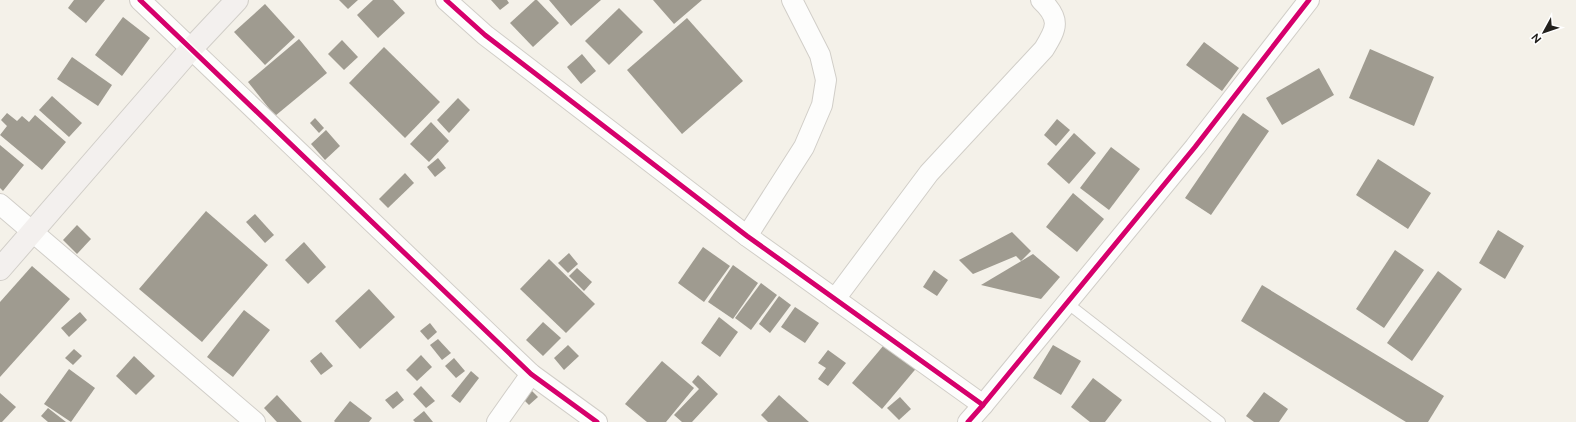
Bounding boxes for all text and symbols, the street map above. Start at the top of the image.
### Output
north arrow [1524,12,1564,52]
text: N [1529,31,1544,46]

